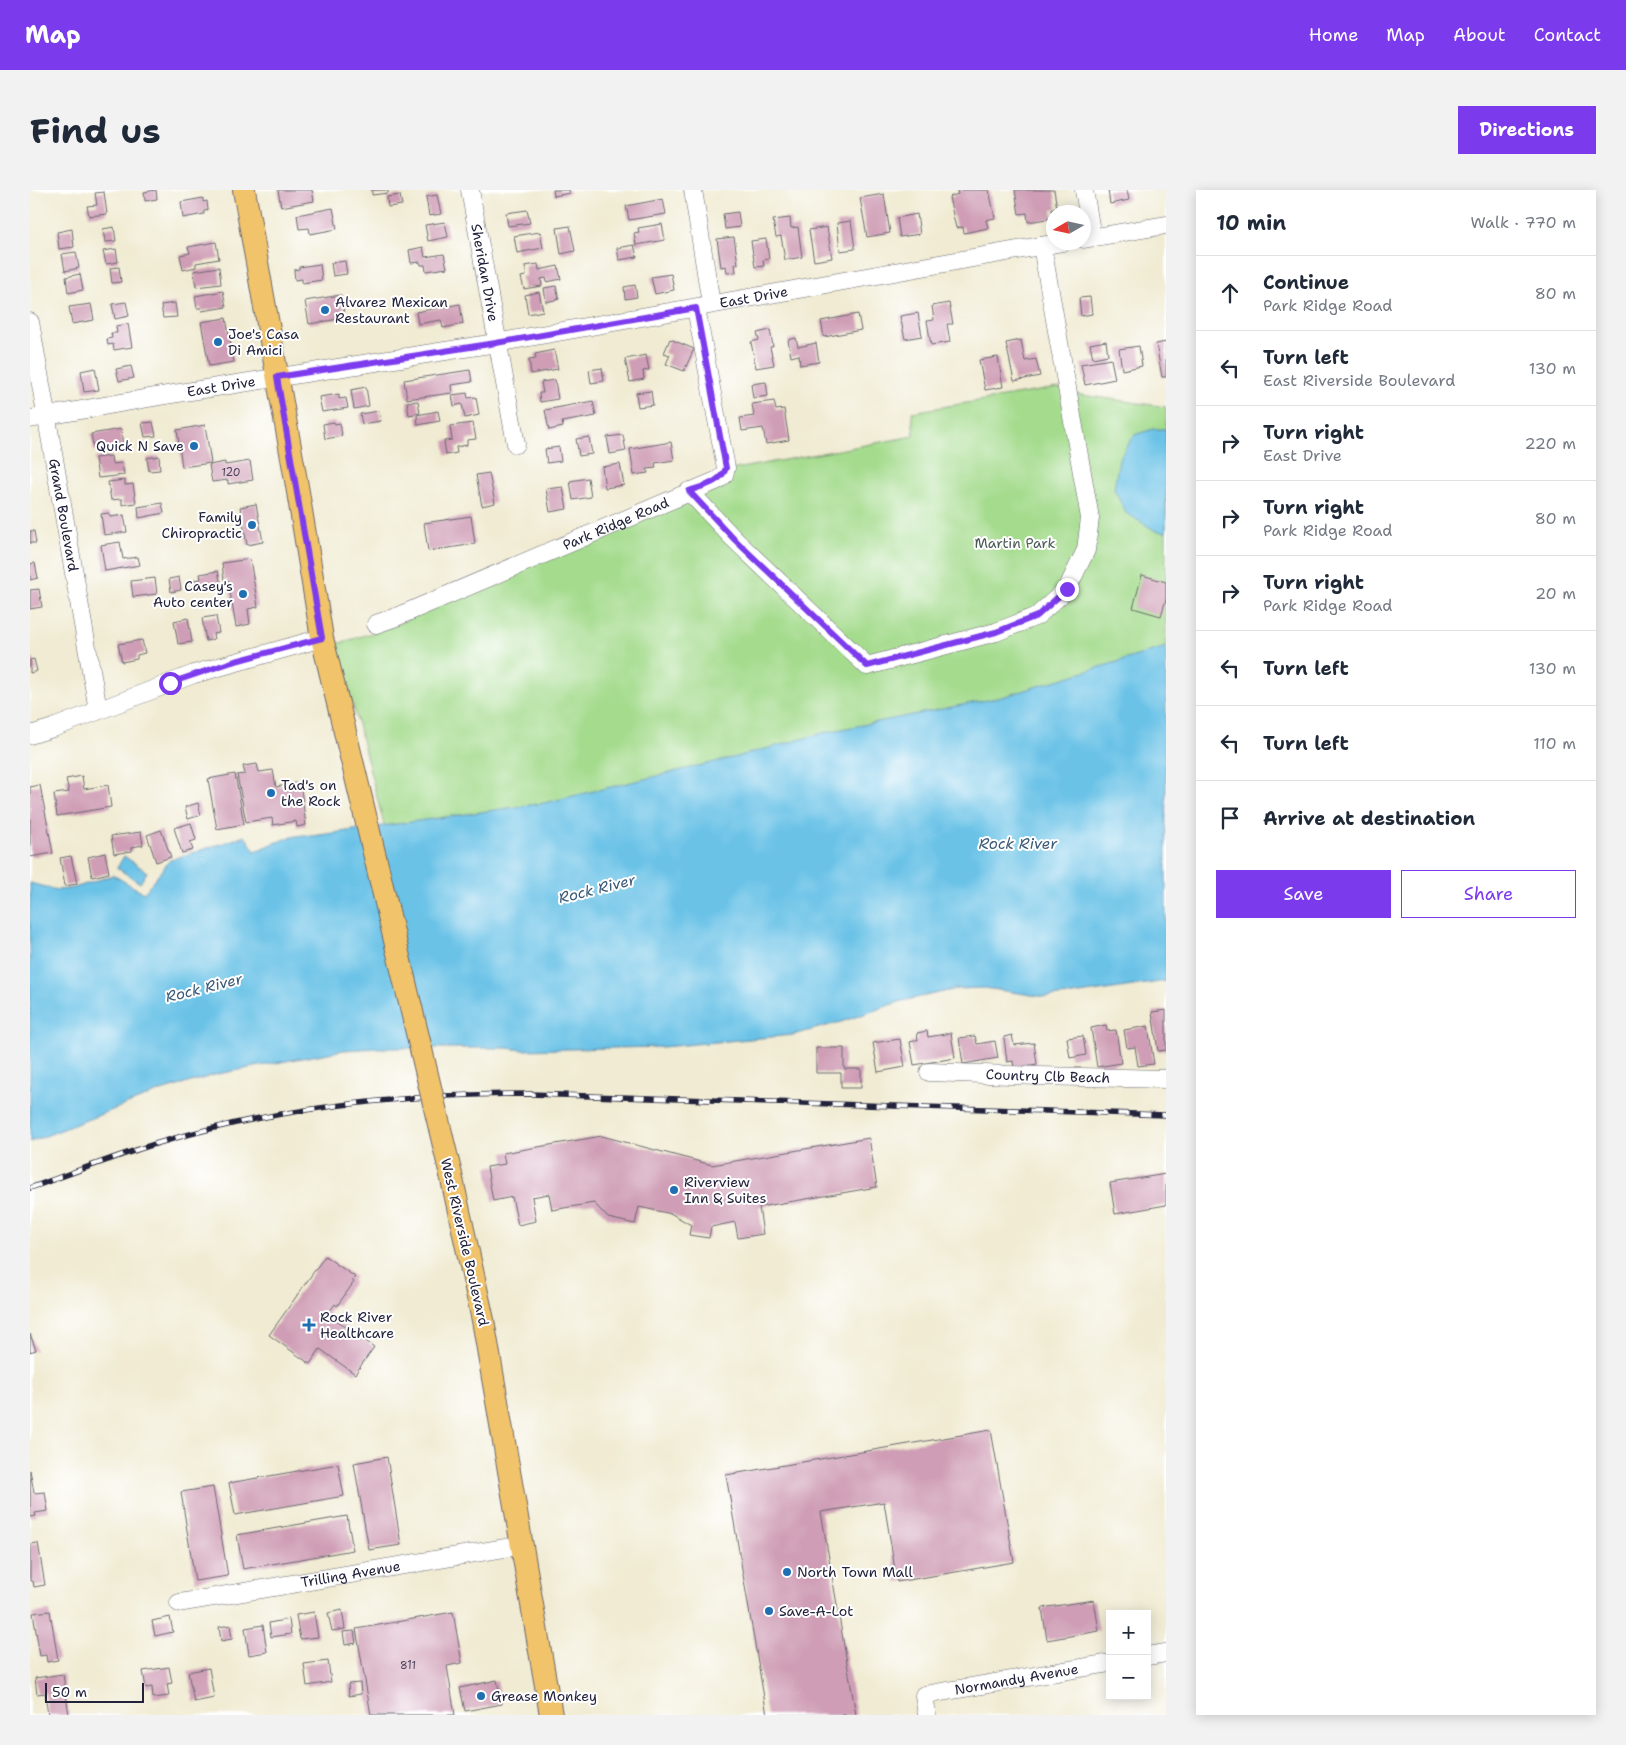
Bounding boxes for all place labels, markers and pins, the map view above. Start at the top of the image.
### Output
place label: Alvarez Mexican Restaurant [335,293,448,327]
marker: Alvarez Mexican Restaurant [319,304,331,316]
place label: Joe's Casa Di Amici [228,325,299,359]
marker: Joe's Casa Di Amici [212,336,224,348]
place label: Quick N Save [96,437,184,455]
marker: Quick N Save [188,440,200,452]
place label: Family Chiropractic [162,508,242,542]
marker: Family Chiropractic [246,519,258,531]
place label: Casey's Auto center [153,577,233,611]
marker: Casey's Auto center [237,588,249,600]
place label: Tad's on the Rock [281,776,341,810]
marker: Tad's on the Rock [265,787,277,799]
place label: Riverview Inn & Suites [684,1173,766,1207]
marker: Riverview Inn & Suites [668,1184,680,1196]
place label: Rock River Healthcare [320,1308,394,1342]
marker: Rock River Healthcare [302,1318,316,1332]
place label: North Town Mall [797,1563,913,1581]
marker: North Town Mall [781,1566,793,1578]
place label: Save-A-Lot [779,1602,853,1620]
marker: Save-A-Lot [763,1605,775,1617]
place label: Grease Monkey [491,1687,597,1705]
marker: Grease Monkey [475,1690,487,1702]

